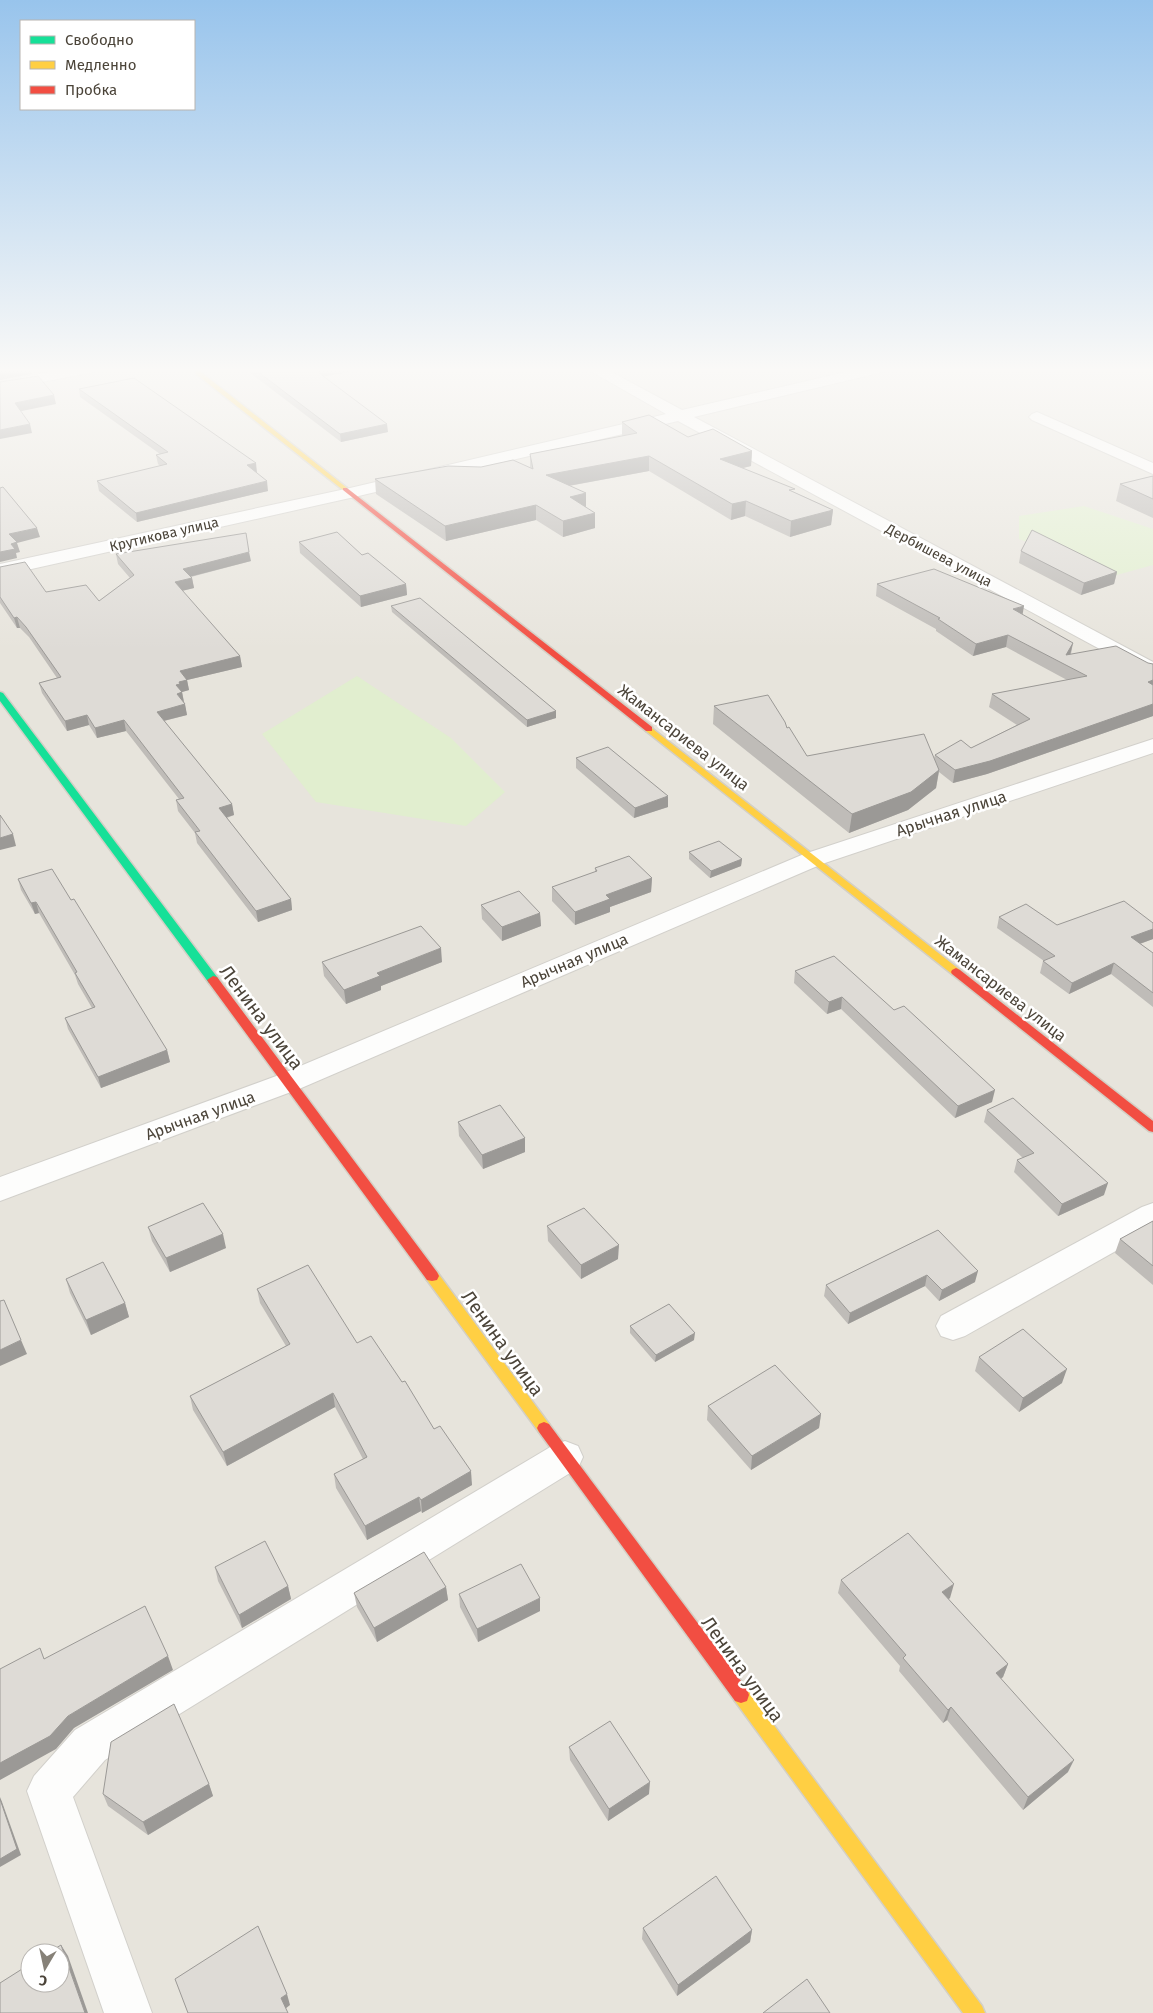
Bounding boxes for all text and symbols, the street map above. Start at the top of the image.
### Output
legend [20,20,195,110]
text: Свободно [65,31,134,49]
text: Медленно [65,56,137,74]
text: Пробка [65,81,117,99]
street label: Крутикова улица [108,514,220,555]
street label: Дербишева улица [882,520,995,591]
street label: Жамансариева улица [614,680,753,794]
street label: Арычная улица [893,787,1009,840]
street label: Арычная улица [518,929,631,992]
street label: Жамансариева улица [931,931,1070,1045]
street label: Ленина улица [215,960,308,1074]
street label: Арычная улица [143,1087,257,1144]
street label: Ленина улица [457,1286,549,1401]
street label: Ленина улица [697,1612,789,1727]
north arrow [20,1943,70,1993]
text: С [38,1971,48,1989]

